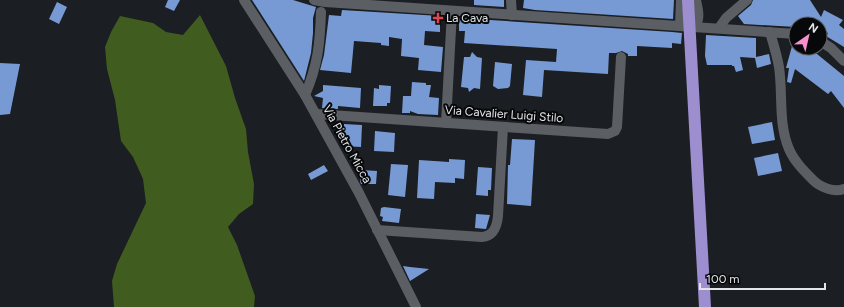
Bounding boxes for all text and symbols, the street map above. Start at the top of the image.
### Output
place label: La Cava [446,11,488,25]
marker: La Cava [433,13,443,23]
north arrow [788,16,828,56]
text: N [806,20,820,36]
street label: Via Pietro Micca [320,103,374,185]
street label: Via Cavalier Luigi Stilo [444,103,564,125]
scale bar [700,265,825,291]
text: 100 m [706,272,740,286]

